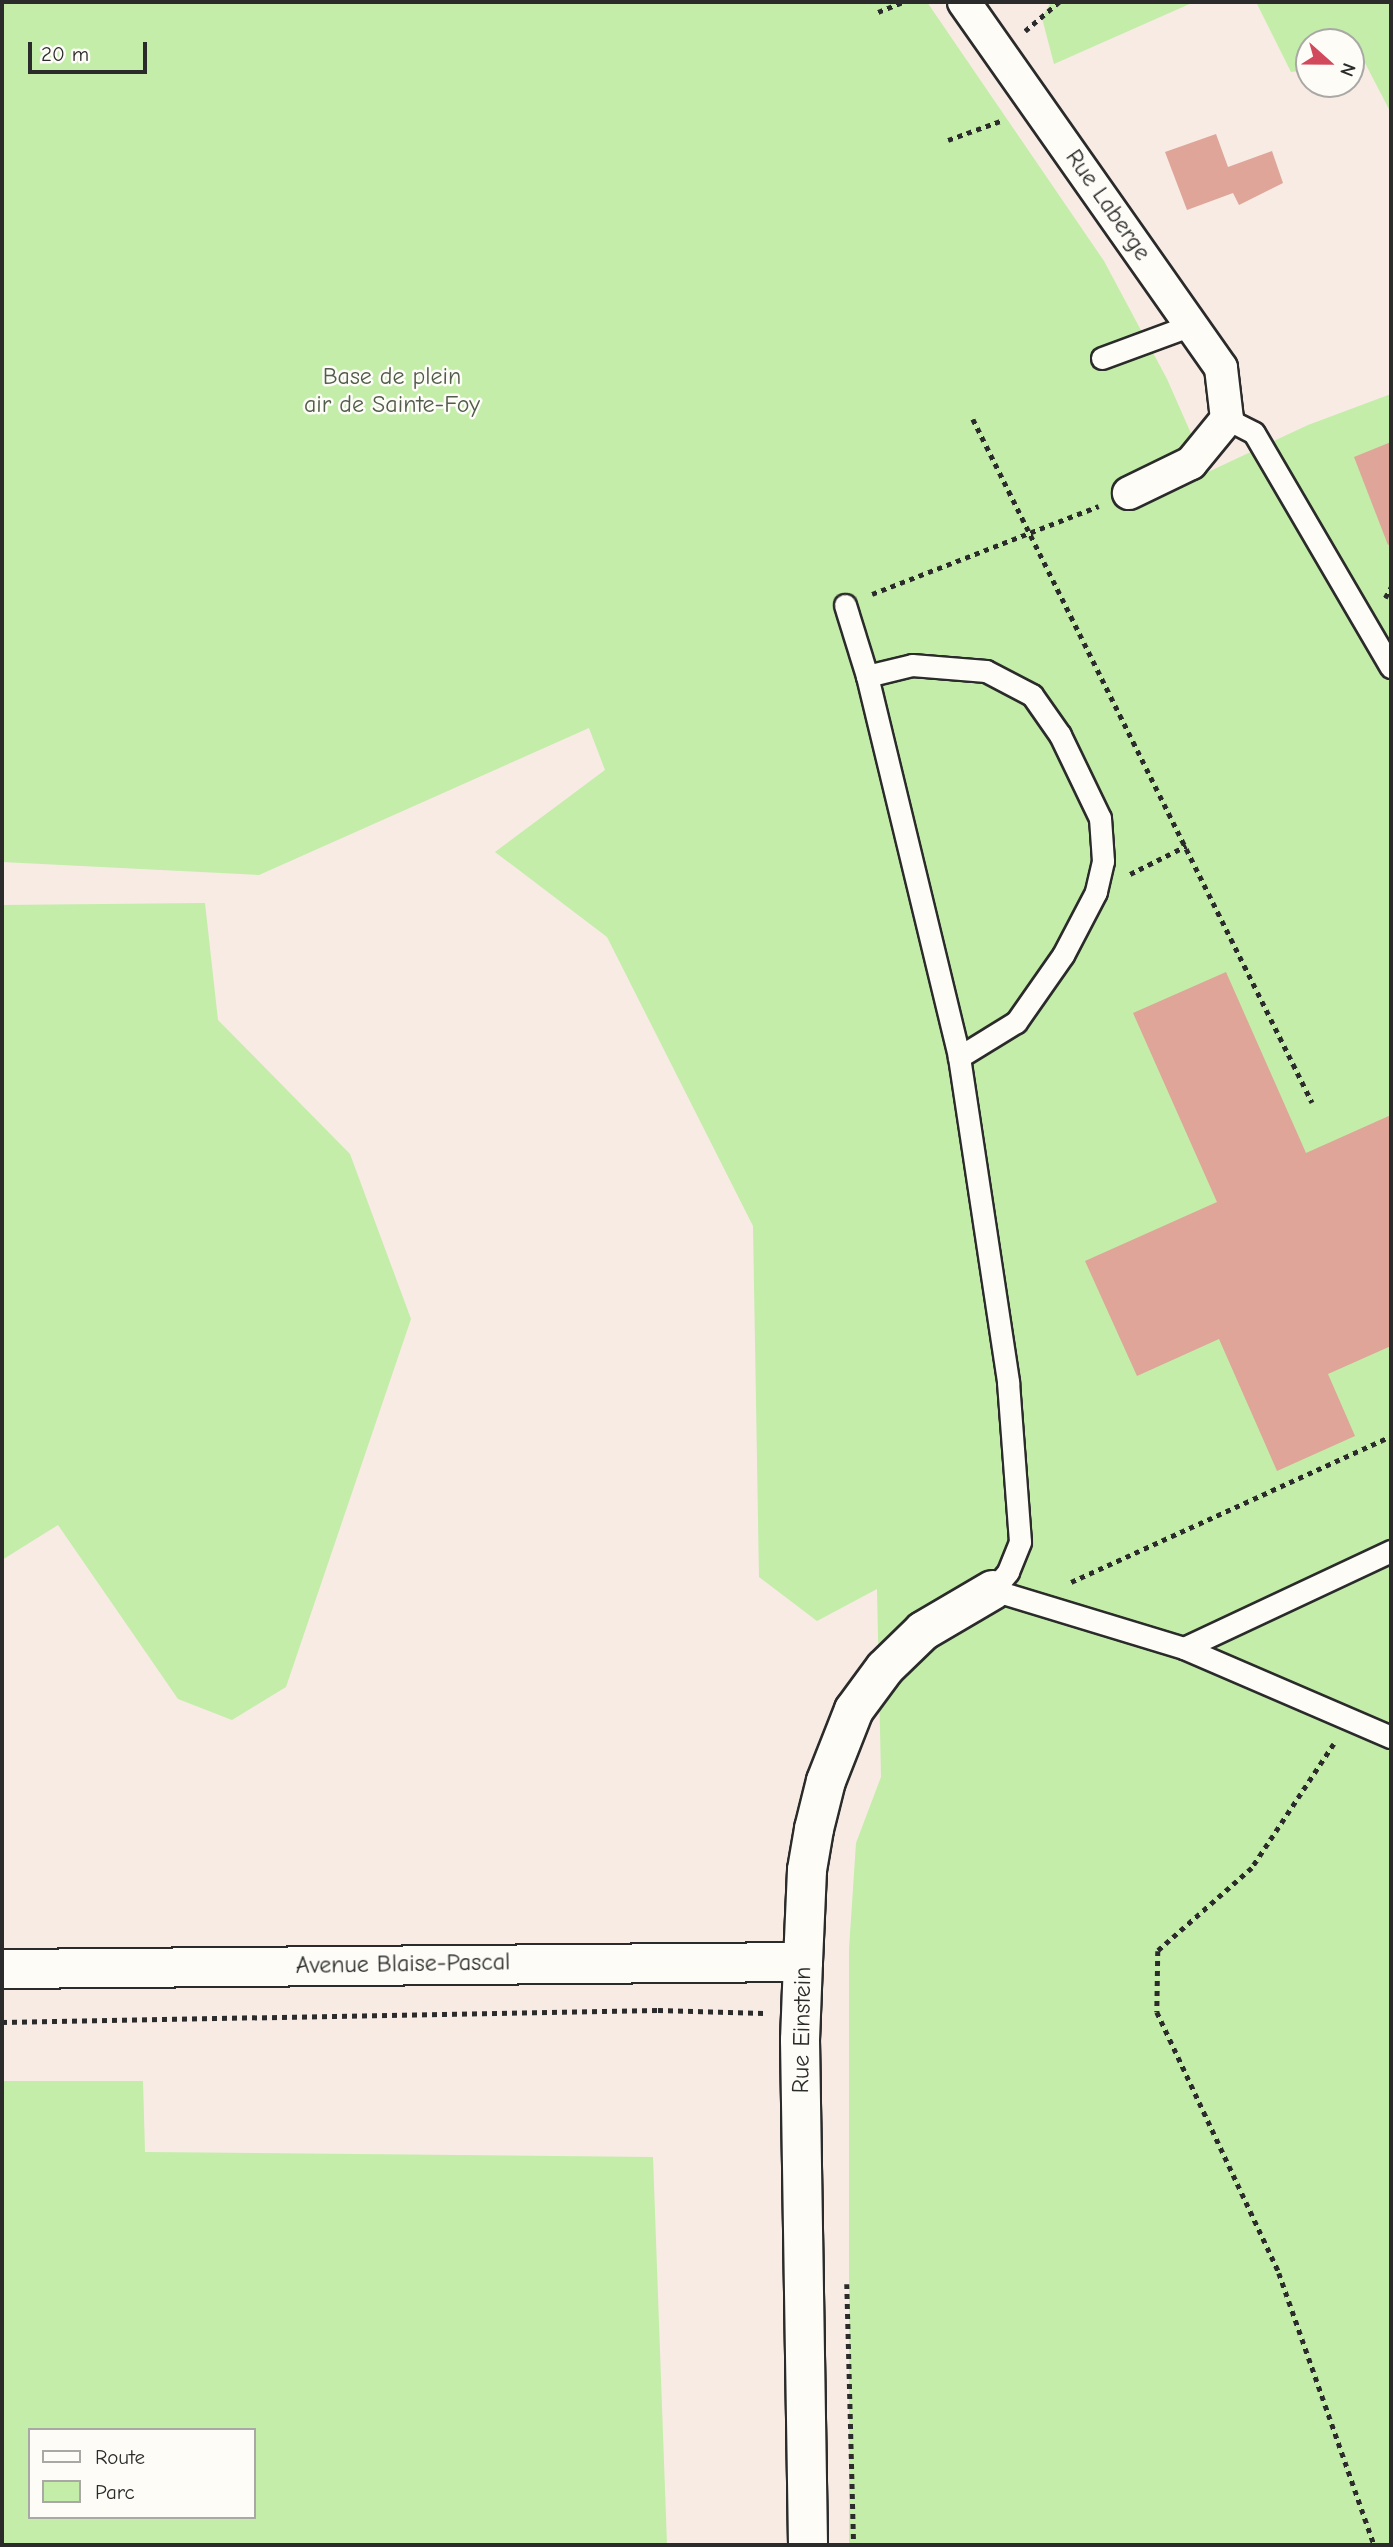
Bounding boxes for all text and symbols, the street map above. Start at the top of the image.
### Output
scale bar [32,28,150,72]
north arrow [1295,28,1365,98]
text: 20 m [41,42,89,66]
text: N [1335,60,1360,80]
street label: Rue Laberge [1059,144,1157,266]
park label: Base de plein air de Sainte-Foy [304,363,480,419]
street label: Avenue Blaise-Pascal [295,1948,511,1980]
street label: Rue Einstein [786,1966,818,2094]
legend [28,2428,256,2519]
text: Route [95,2445,145,2469]
text: Parc [95,2480,135,2504]

